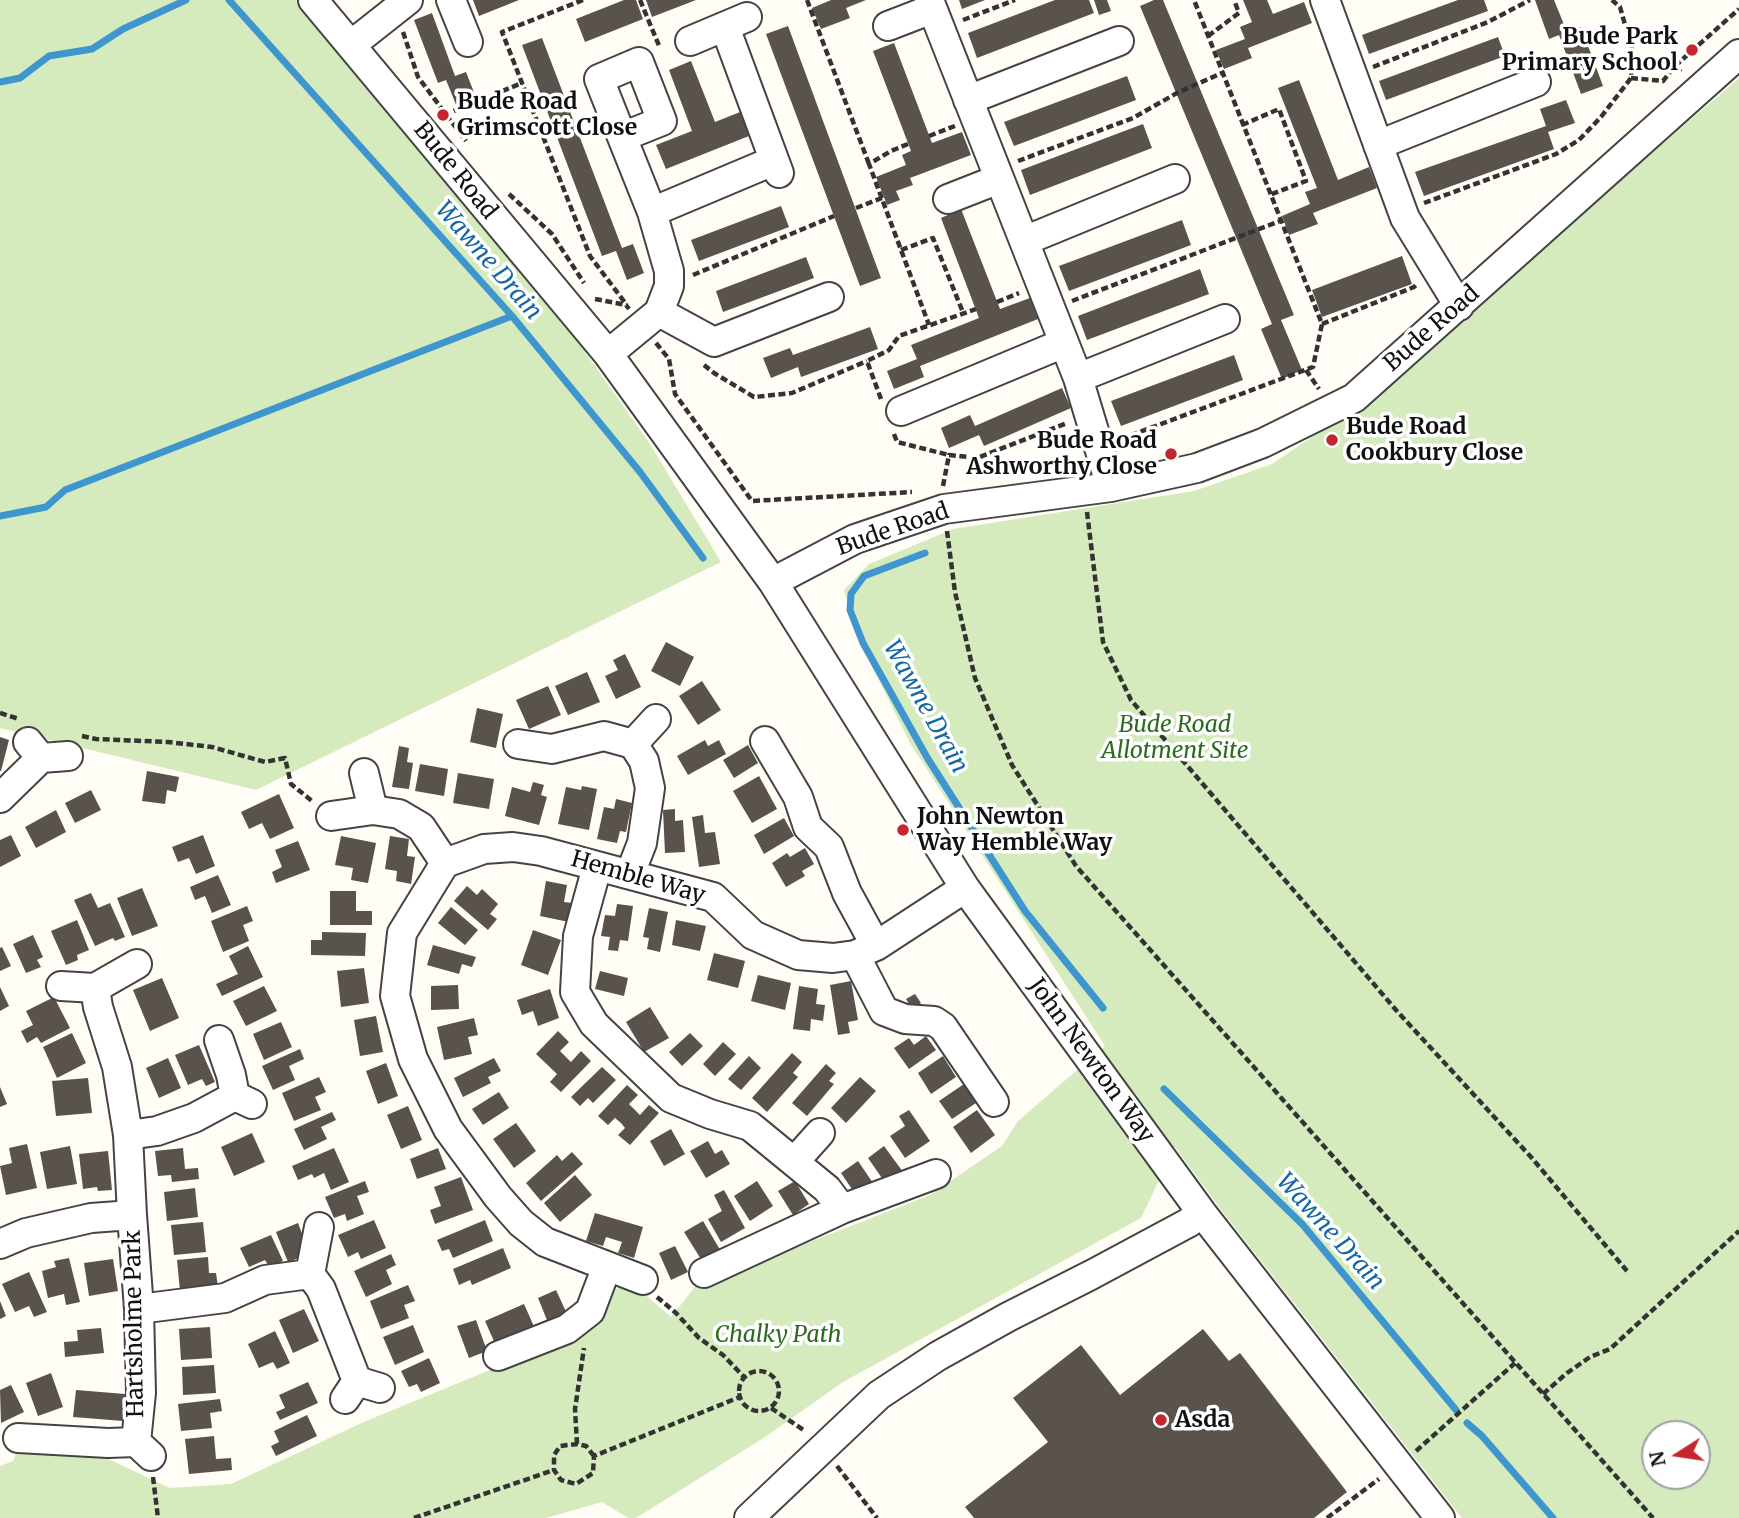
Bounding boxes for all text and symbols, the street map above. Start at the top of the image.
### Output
place label: Bude Park Primary School [1502,23,1678,77]
marker: Bude Park Primary School [1684,42,1700,58]
place label: Bude Road Grimscott Close [457,88,637,142]
marker: Bude Road Grimscott Close [435,107,451,123]
street label: Bude Road [407,117,503,225]
water label: Wawne Drain [429,196,547,326]
street label: Bude Road [1379,280,1485,378]
place label: Bude Road Cookbury Close [1346,413,1523,467]
place label: Bude Road Ashworthy Close [966,427,1157,481]
marker: Bude Road Cookbury Close [1324,432,1340,448]
marker: Bude Road Ashworthy Close [1163,446,1179,462]
street label: Bude Road [833,498,953,562]
water label: Wawne Drain [877,636,973,778]
park label: Bude Road Allotment Site [1102,711,1248,765]
place label: John Newton Way Hemble Way [917,803,1112,857]
marker: John Newton Way Hemble Way [895,822,911,838]
street label: Hemble Way [568,846,708,910]
street label: John Newton Way [1022,973,1160,1149]
water label: Wawne Drain [1270,1168,1390,1296]
street label: Hartsholme Park [120,1230,150,1418]
park label: Chalky Path [714,1321,842,1349]
place label: Asda [1175,1406,1230,1434]
marker: Asda [1153,1412,1169,1428]
north arrow [1641,1420,1711,1490]
text: N [1644,1449,1671,1469]

